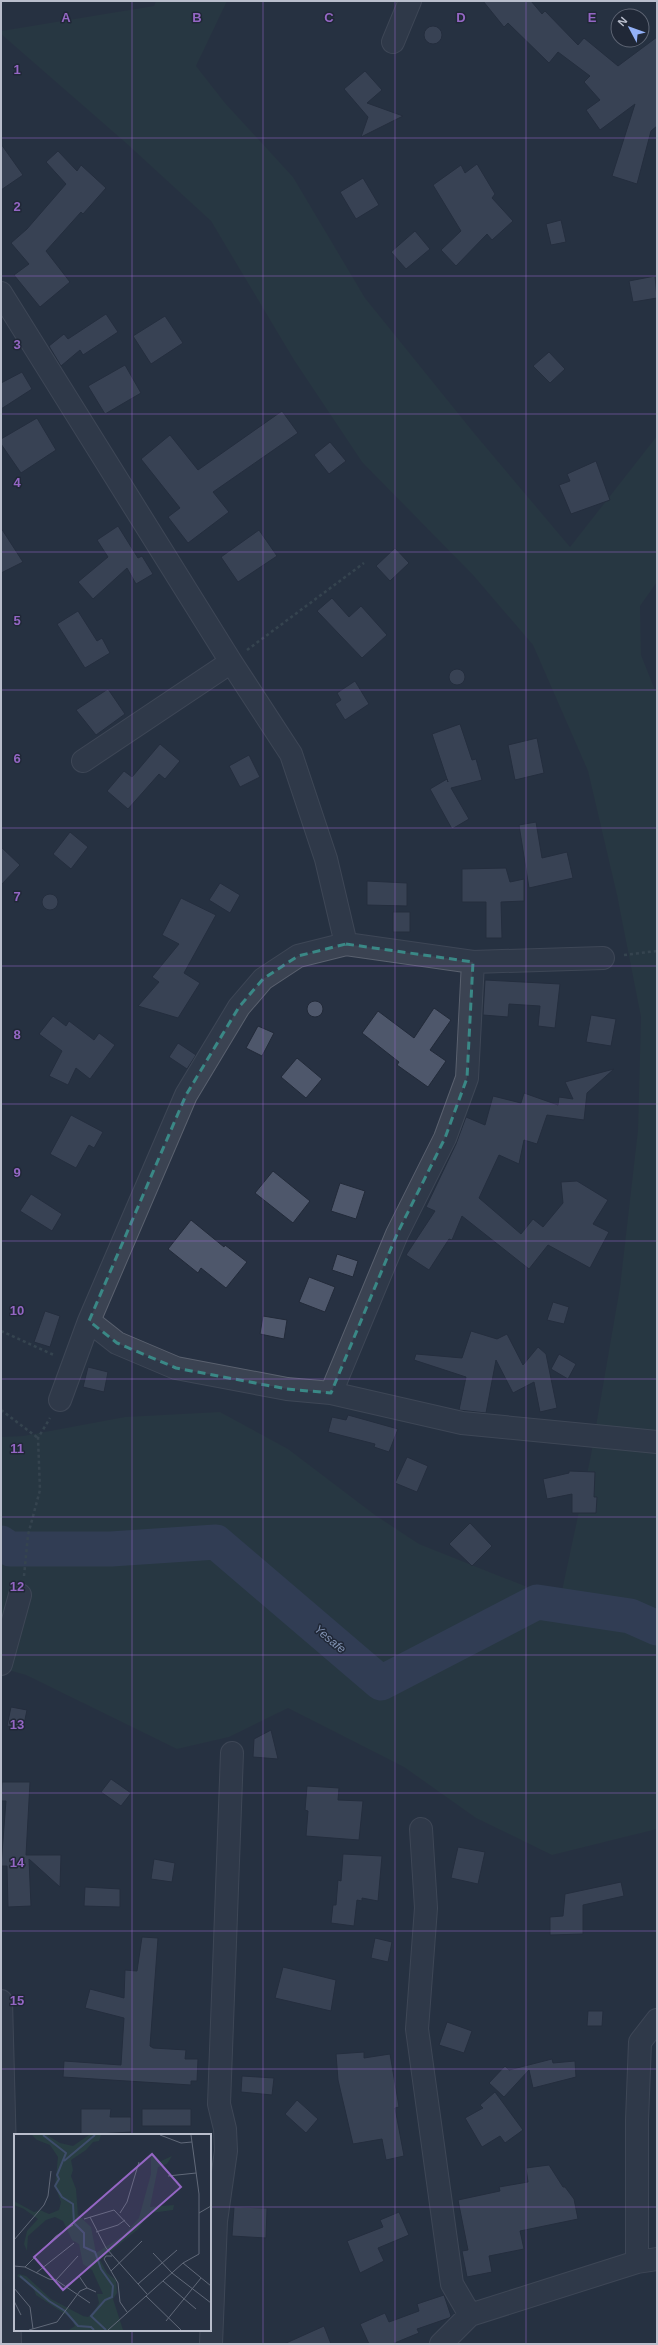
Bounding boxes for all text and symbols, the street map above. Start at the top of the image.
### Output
north arrow [610,8,650,48]
text: A [61,10,71,25]
text: B [192,10,202,25]
text: C [324,10,334,25]
text: D [456,10,466,25]
text: E [588,10,597,25]
text: N [615,14,630,28]
text: 1 [13,62,21,77]
text: 2 [13,199,21,214]
text: 3 [13,337,21,352]
text: 4 [13,475,21,490]
text: 5 [13,613,21,628]
text: 6 [13,751,21,766]
text: 7 [13,889,21,904]
text: 8 [13,1027,21,1042]
text: 9 [13,1165,21,1180]
text: 10 [10,1303,24,1318]
text: 11 [10,1441,24,1456]
text: 12 [10,1579,24,1594]
water label: Yesafe [311,1622,349,1656]
text: 13 [10,1717,24,1732]
text: 14 [10,1855,25,1870]
text: 15 [10,1993,24,2008]
inset map [14,2134,211,2331]

